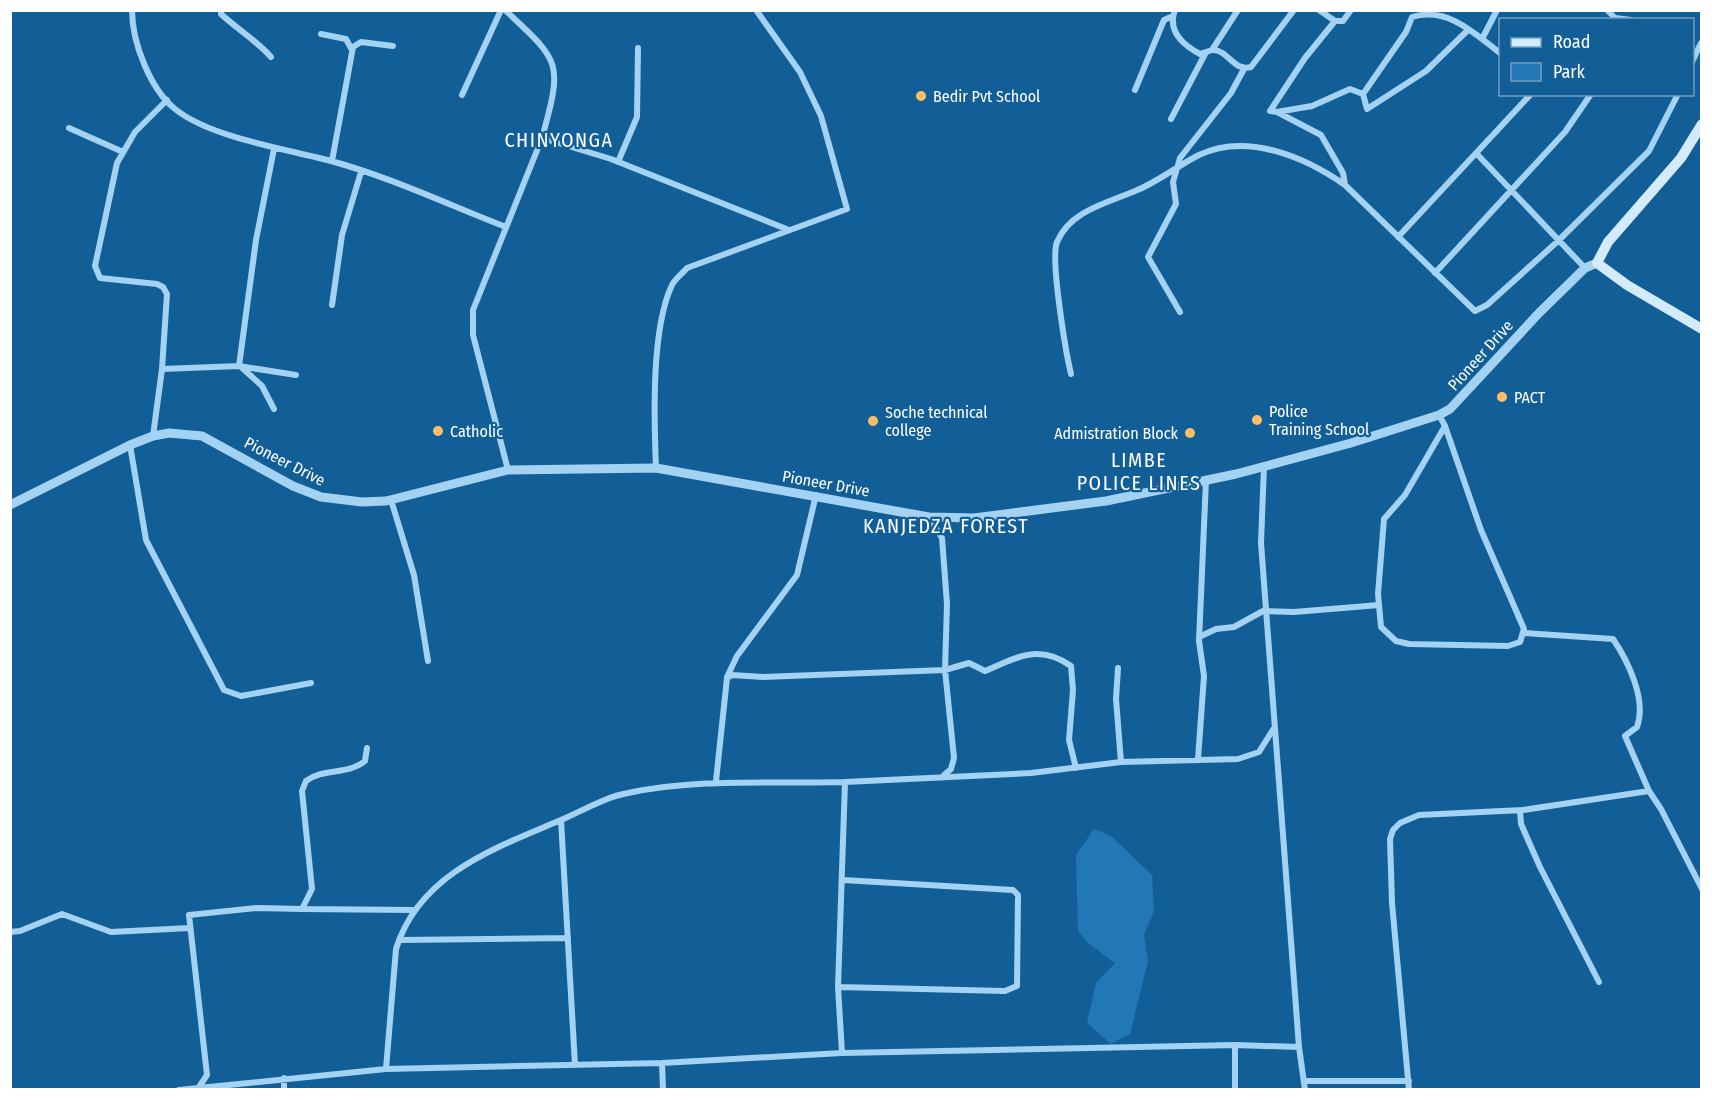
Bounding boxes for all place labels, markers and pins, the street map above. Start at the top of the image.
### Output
place label: Bedir Pvt School [933,87,1040,106]
marker: Bedir Pvt School [914,89,928,103]
place label: PACT [1514,388,1546,407]
marker: PACT [1495,390,1509,404]
place label: Police Training School [1269,402,1369,439]
place label: Soche technical college [885,403,988,440]
marker: Police Training School [1250,413,1264,427]
marker: Soche technical college [866,414,880,428]
place label: Catholic [450,422,503,441]
marker: Catholic [431,424,445,438]
place label: Admistration Block [1054,424,1179,443]
marker: Admistration Block [1183,426,1197,440]

